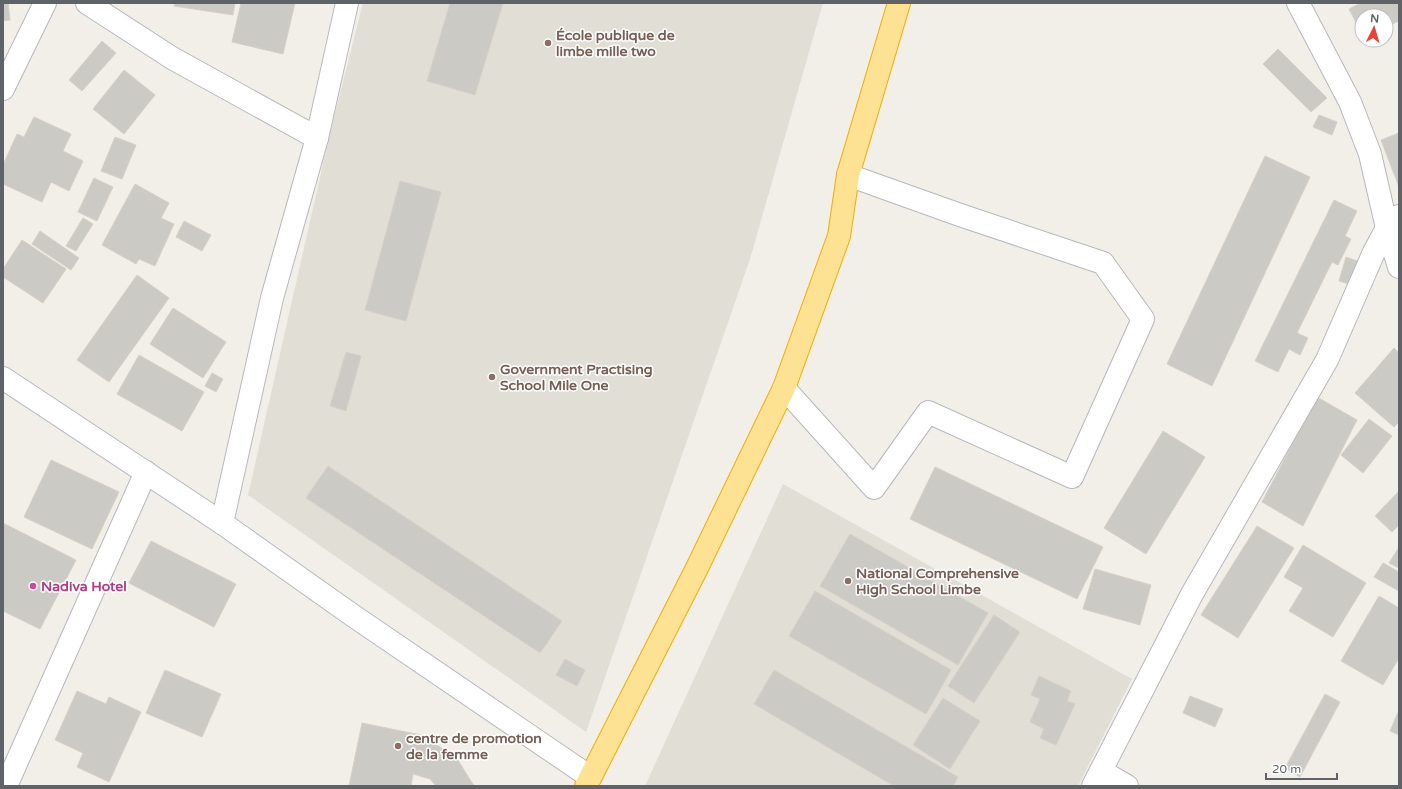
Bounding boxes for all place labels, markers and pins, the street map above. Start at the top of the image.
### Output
place label: École publique de limbe mille two [556,27,675,60]
marker: École publique de limbe mille two [543,38,553,48]
place label: Government Practising School Mile One [500,361,653,394]
marker: Government Practising School Mile One [487,372,497,382]
place label: National Comprehensive High School Limbe [856,565,1019,598]
marker: National Comprehensive High School Limbe [843,576,853,586]
place label: Nadiva Hotel [41,578,127,595]
marker: Nadiva Hotel [28,581,38,591]
place label: centre de promotion de la femme [406,730,542,763]
marker: centre de promotion de la femme [393,741,403,751]

